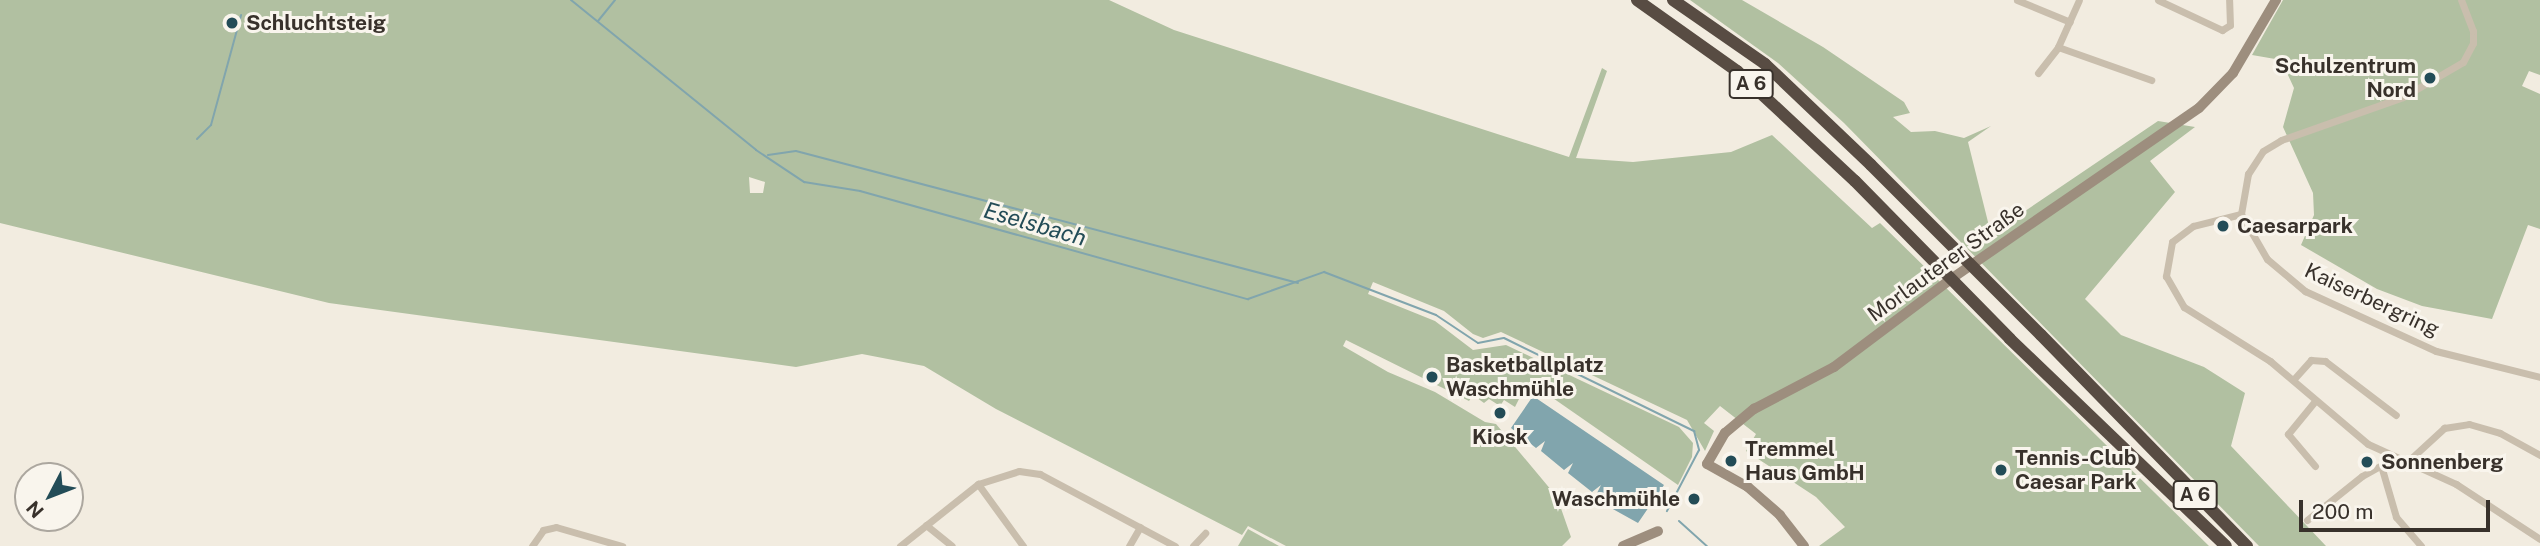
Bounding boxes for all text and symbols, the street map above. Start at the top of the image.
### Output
place label: Schluchtsteig [246,10,386,36]
marker: Schluchtsteig [224,15,240,31]
place label: Schulzentrum Nord [2275,53,2416,103]
road number: A 6 [1728,68,1774,100]
marker: Schulzentrum Nord [2422,70,2438,86]
water label: Eselsbach [981,196,1089,252]
street label: Morlauterer Straße [1863,197,2029,327]
place label: Caesarpark [2237,213,2353,239]
marker: Caesarpark [2215,218,2231,234]
street label: Kaiserbergring [2301,258,2443,342]
place label: Basketballplatz Waschmühle [1446,352,1604,402]
marker: Basketballplatz Waschmühle [1424,369,1440,385]
marker: Kiosk [1492,405,1508,421]
place label: Kiosk [1472,424,1528,450]
place label: Tremmel Haus GmbH [1745,436,1865,486]
place label: Tennis-Club Caesar Park [2015,445,2136,495]
place label: Sonnenberg [2381,449,2504,475]
marker: Tremmel Haus GmbH [1723,453,1739,469]
marker: Sonnenberg [2359,454,2375,470]
north arrow [14,462,84,532]
marker: Tennis-Club Caesar Park [1993,462,2009,478]
road number: A 6 [2172,480,2218,510]
place label: Waschmühle [1552,486,1680,512]
scale bar [2302,486,2493,530]
marker: Waschmühle [1686,491,1702,507]
text: N [22,497,48,523]
text: 200 m [2312,499,2373,524]

